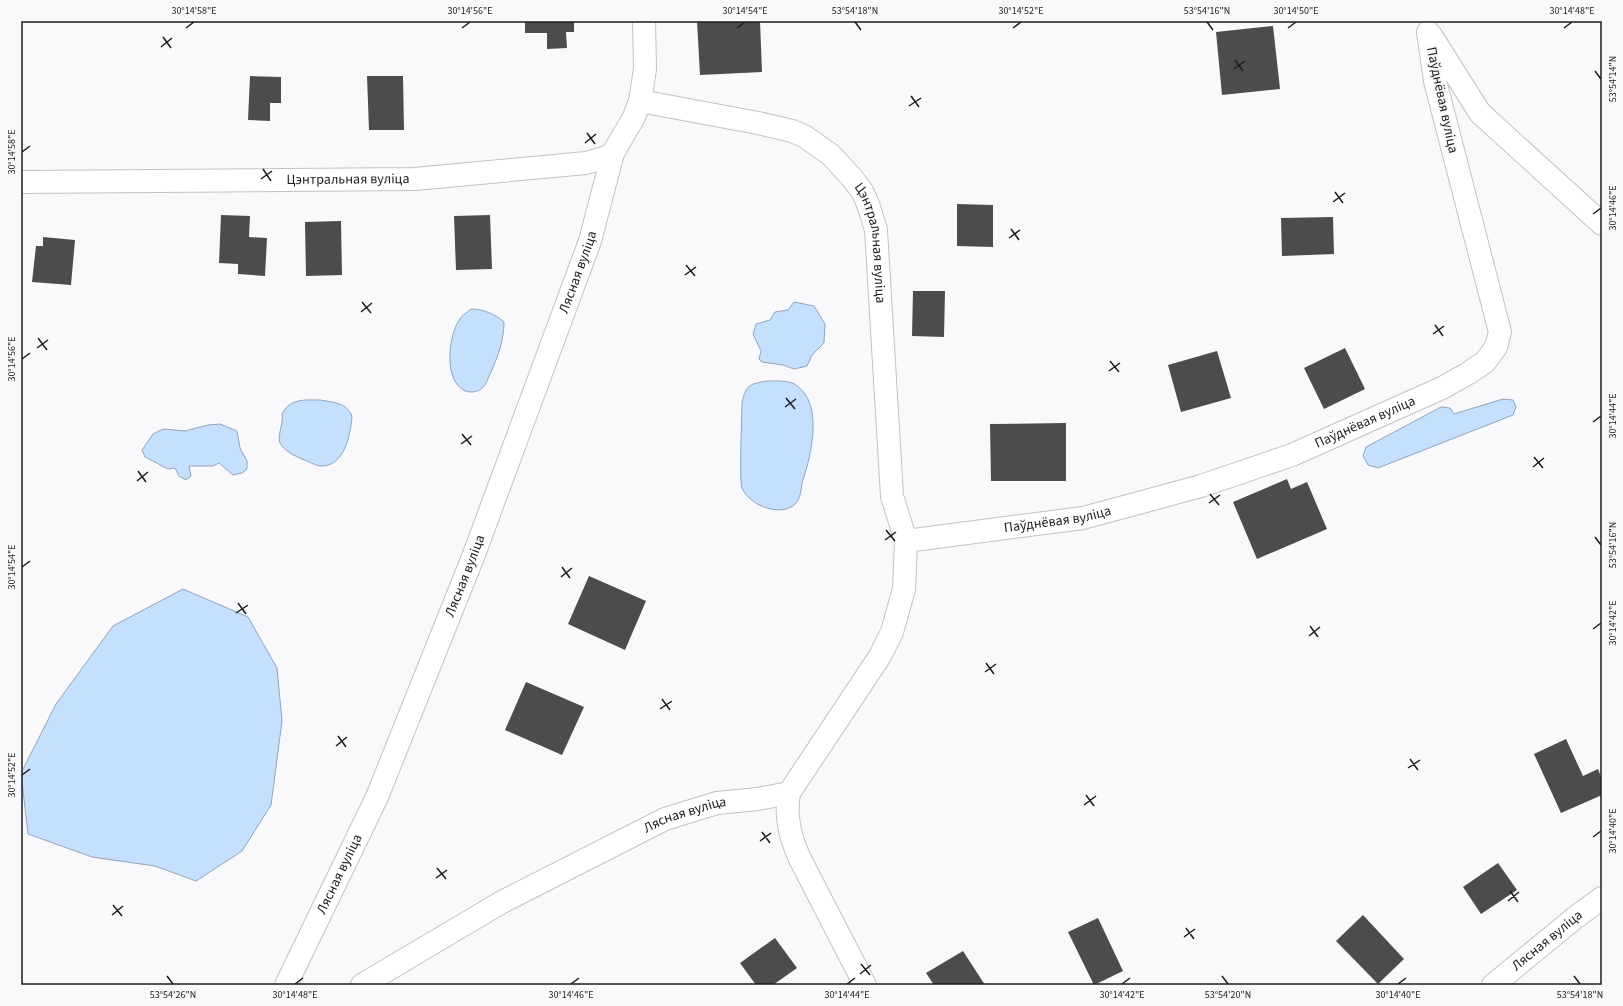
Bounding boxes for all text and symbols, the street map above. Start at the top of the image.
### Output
text: 30°14'58"E [171,4,217,18]
text: 30°14'56"E [447,4,493,18]
text: 30°14'54"E [722,4,768,18]
text: 53°54'18"N [832,4,878,18]
text: 30°14'52"E [998,4,1044,18]
text: 53°54'16"N [1184,4,1230,18]
text: 30°14'50"E [1273,4,1319,18]
text: 30°14'48"E [1549,4,1595,18]
street label: Паўднёвая вуліца [1421,45,1463,155]
text: 53°54'14"N [1606,56,1620,102]
text: 30°14'58"E [5,129,19,175]
street label: Цэнтральная вуліца [286,169,410,190]
street label: Цэнтральная вуліца [849,179,890,304]
text: 30°14'46"E [1606,185,1620,231]
street label: Лясная вуліца [554,229,602,316]
text: 30°14'56"E [5,336,19,382]
street label: Паўднёвая вуліца [1312,391,1419,454]
text: 30°14'44"E [1606,393,1620,439]
street label: Паўднёвая вуліца [1003,501,1113,538]
text: 53°54'16"N [1606,522,1620,568]
street label: Лясная вуліца [440,532,490,620]
text: 30°14'54"E [5,544,19,590]
text: 30°14'42"E [1606,600,1620,646]
text: 30°14'52"E [5,752,19,798]
street label: Лясная вуліца [640,792,727,838]
text: 30°14'40"E [1606,808,1620,854]
street label: Лясная вуліца [312,831,367,918]
street label: Лясная вуліца [1507,905,1587,976]
text: 53°54'26"N [150,988,196,1002]
text: 30°14'48"E [272,988,318,1002]
text: 30°14'46"E [548,988,594,1002]
text: 30°14'44"E [824,988,870,1002]
text: 30°14'42"E [1099,988,1145,1002]
text: 53°54'20"N [1205,988,1251,1002]
text: 30°14'40"E [1375,988,1421,1002]
text: 53°54'18"N [1557,988,1603,1002]

